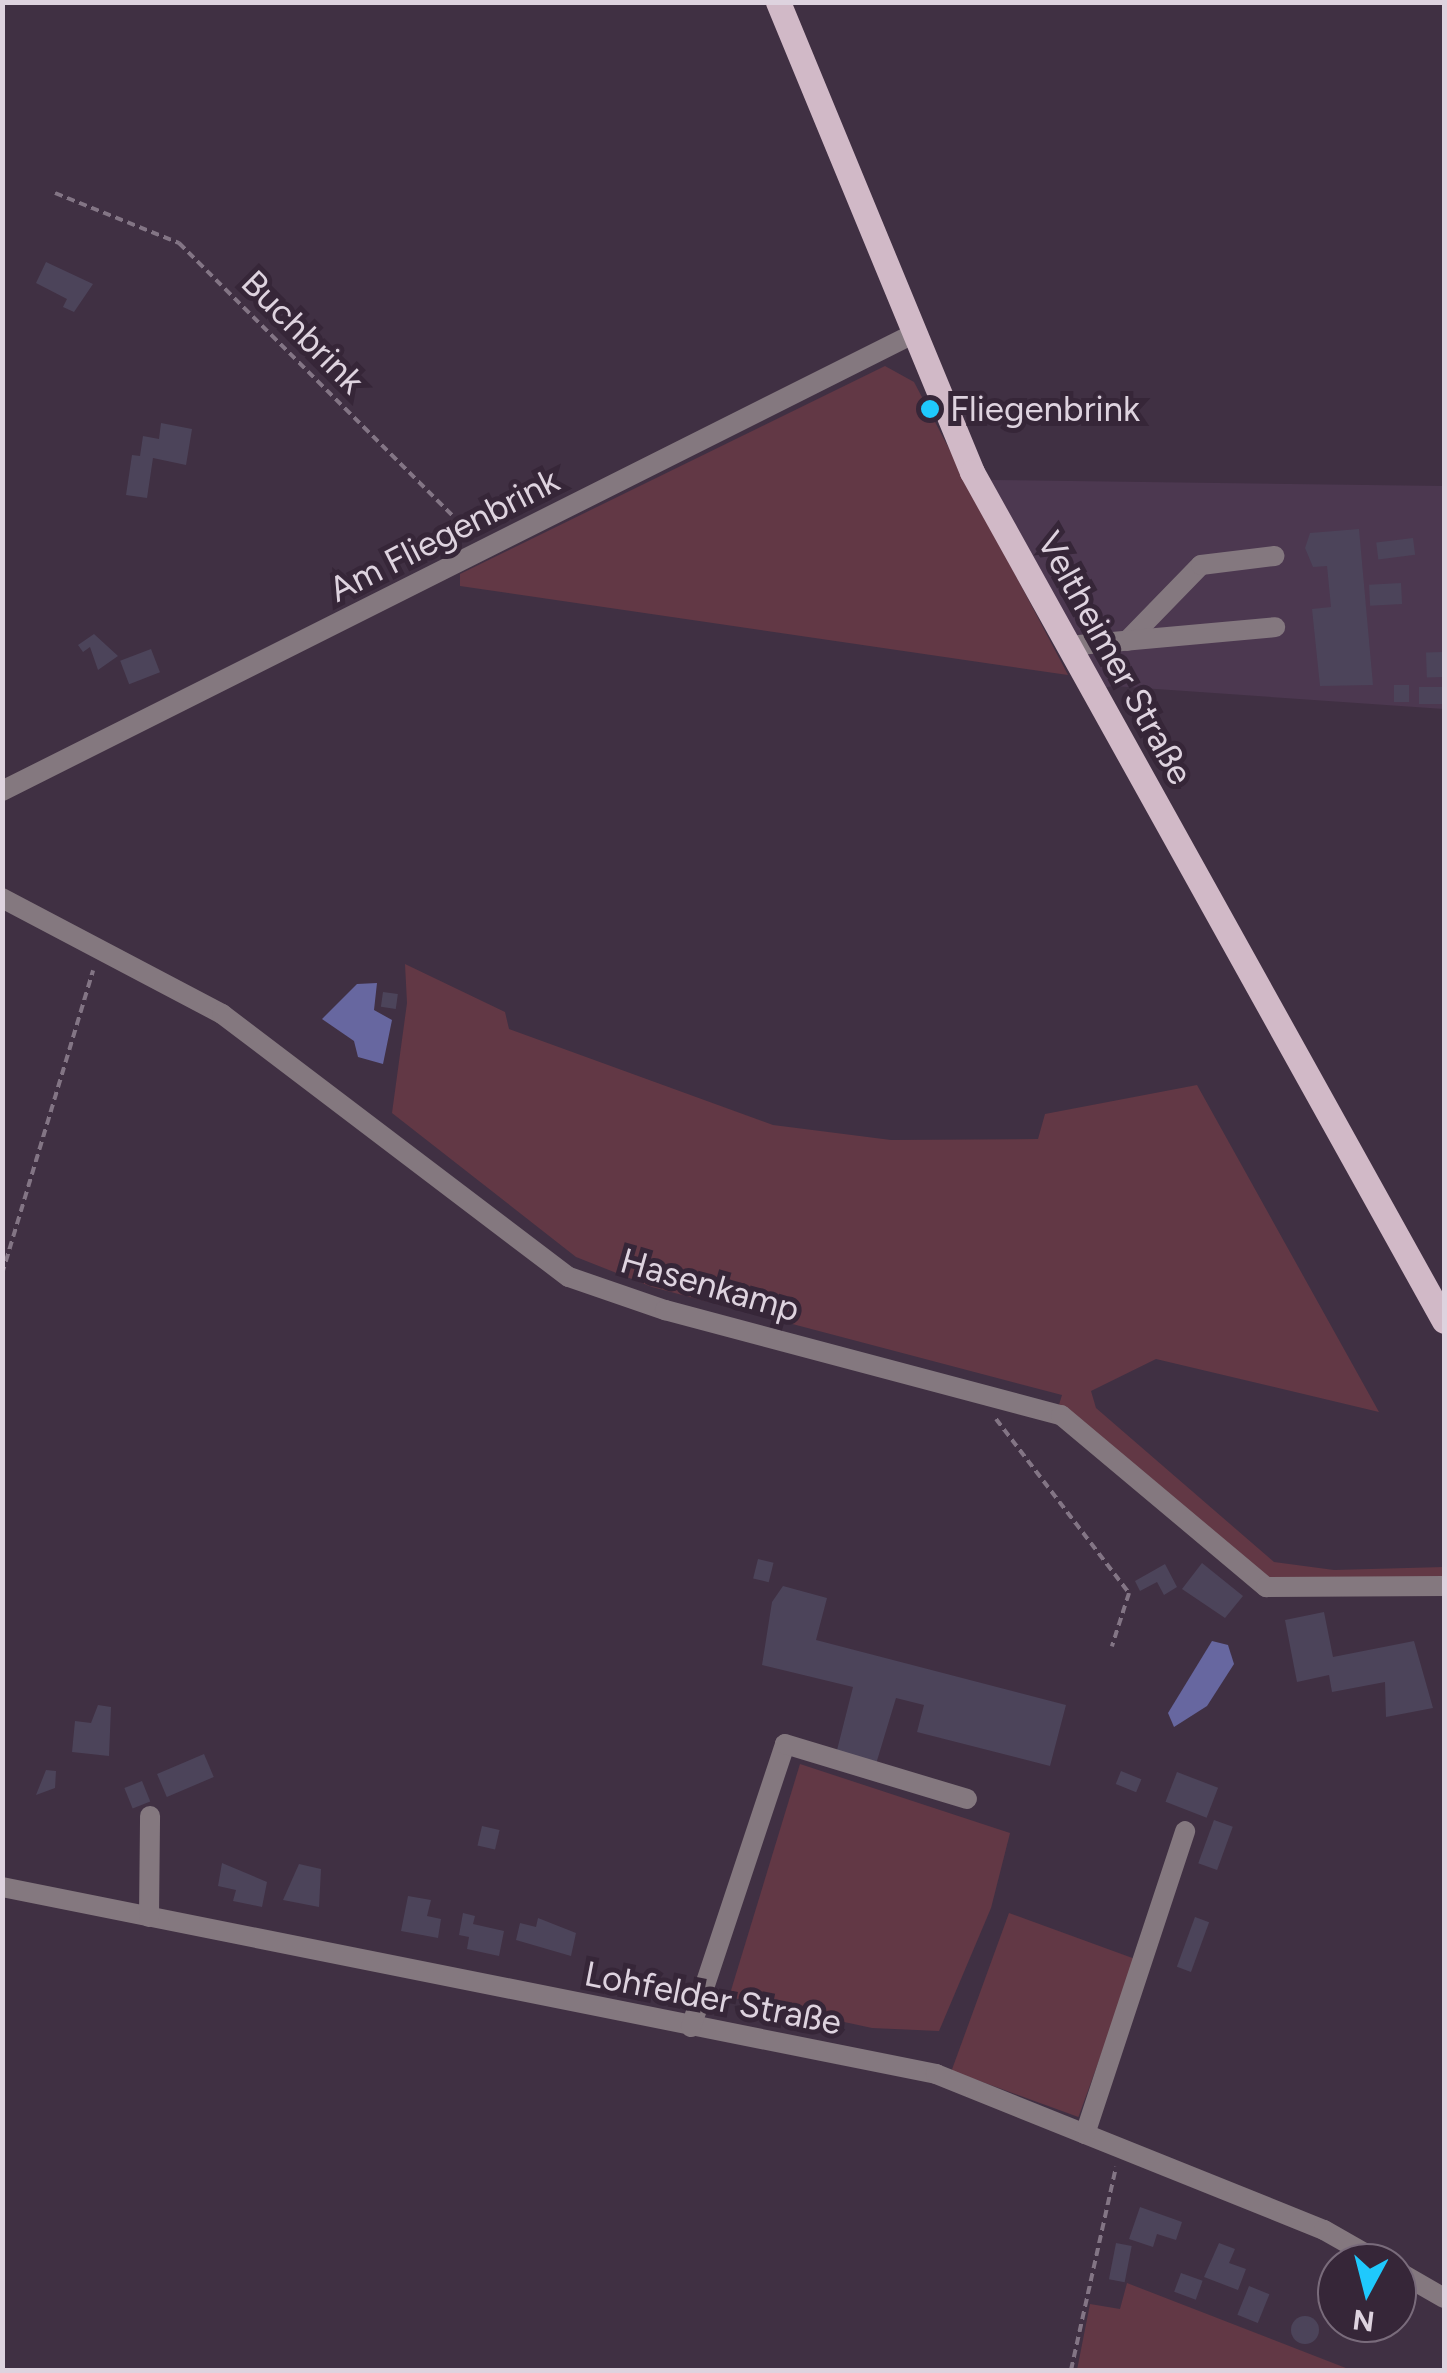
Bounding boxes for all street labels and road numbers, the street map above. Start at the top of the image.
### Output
street label: Buchbrink [233,262,373,402]
street label: Am Fliegenbrink [322,459,566,611]
street label: Veltheimer Straße [1028,524,1202,792]
street label: Hasenkamp [616,1239,804,1331]
street label: Lohfelder Straße [581,1952,845,2044]

